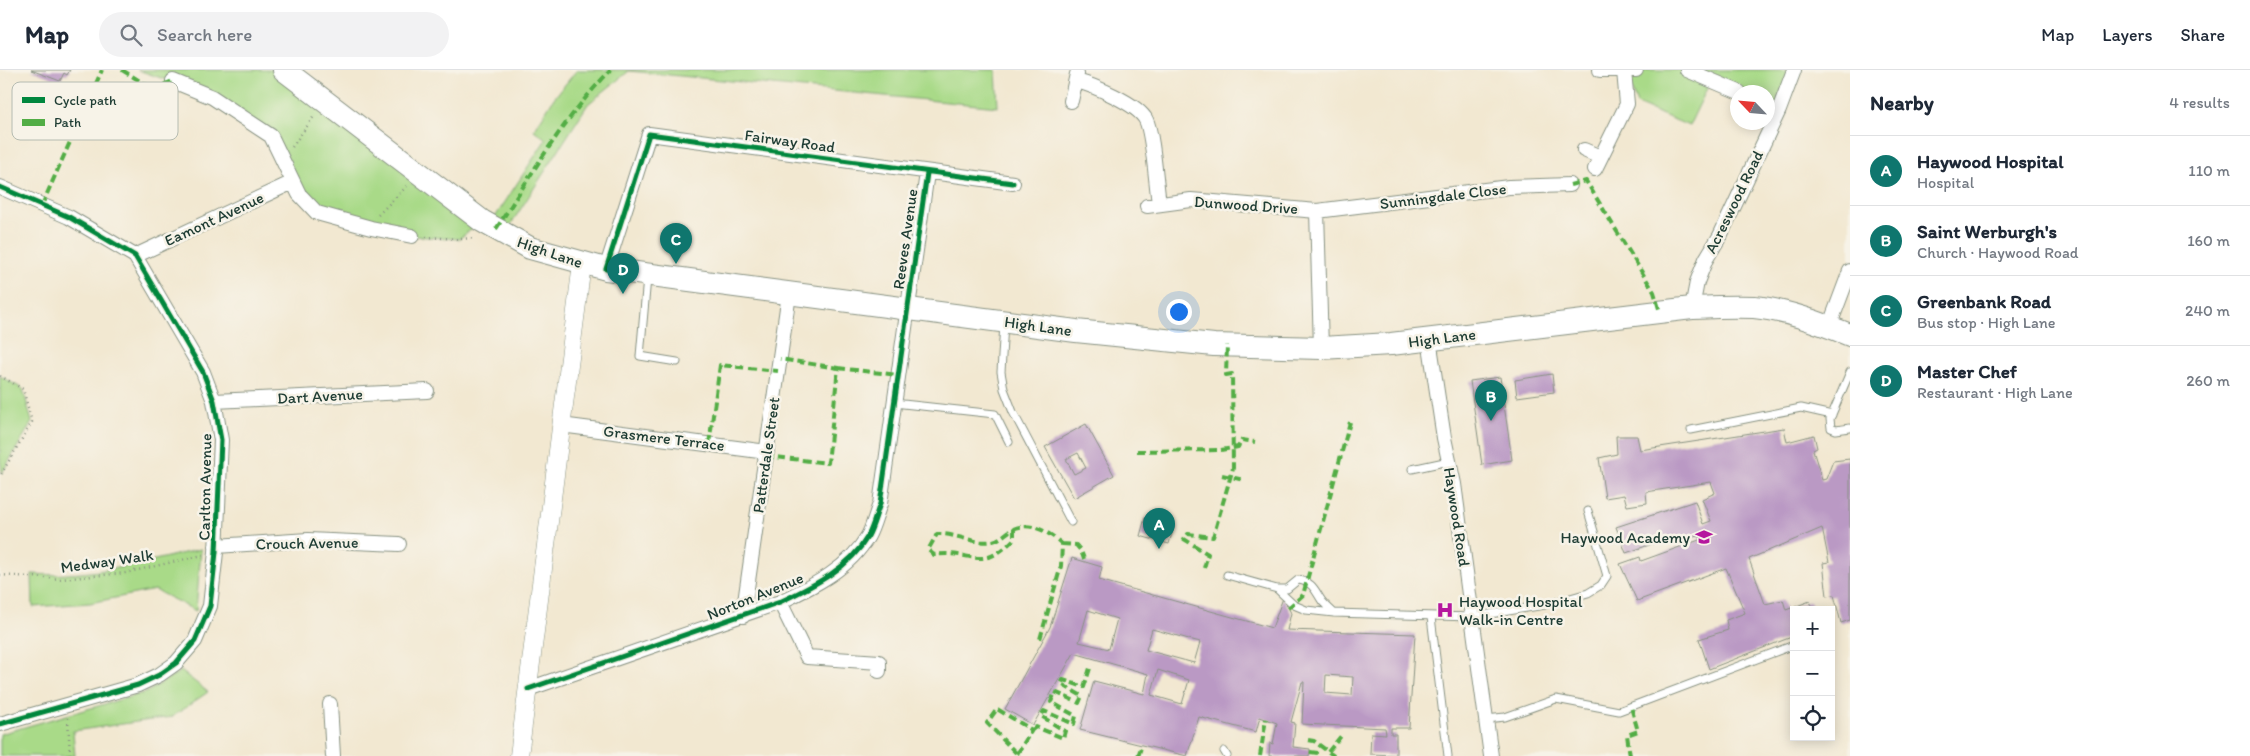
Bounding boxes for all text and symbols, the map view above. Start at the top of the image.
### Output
search box [99,12,449,57]
text: Map [25,20,69,49]
icon: search [117,21,145,49]
text: Search here [157,23,252,46]
text: Map [2041,24,2074,46]
text: Layers [2102,24,2152,46]
text: Share [2180,24,2225,46]
legend [12,82,178,140]
north arrow [1730,85,1775,130]
text: Nearby [1870,90,1934,115]
text: Cycle path [54,92,117,109]
text: 4 results [2169,93,2230,112]
text: Path [54,114,81,131]
street label: Fairway Road [743,125,837,157]
street label: Acreswood Road [1701,147,1767,257]
text: Haywood Hospital [1917,150,2064,173]
text: A [1881,161,1891,180]
text: 110 m [2188,161,2230,180]
text: Hospital [1917,173,1974,192]
street label: Sunningdale Close [1379,179,1508,213]
street label: Reeves Avenue [889,187,922,291]
street label: Eamont Avenue [161,188,267,250]
street label: Dunwood Drive [1193,192,1299,218]
text: Saint Werburgh's [1917,220,2057,243]
pin: C [660,223,692,264]
text: B [1881,231,1891,250]
text: 160 m [2187,231,2230,250]
street label: High Lane [515,232,585,272]
text: Church · Haywood Road [1917,243,2079,262]
pin: D [607,253,639,294]
text: Greenbank Road [1917,290,2051,313]
your location [1166,299,1192,325]
text: C [1881,301,1891,320]
text: 240 m [2185,301,2230,320]
street label: High Lane [1003,312,1073,340]
text: Bus stop · High Lane [1917,313,2056,332]
street label: High Lane [1407,324,1477,352]
text: Master Chef [1917,360,2017,383]
text: D [1881,371,1891,390]
text: 260 m [2186,371,2230,390]
pin: B [1475,380,1507,421]
text: Restaurant · High Lane [1917,383,2073,402]
street label: Dart Avenue [277,384,363,408]
street label: Patterdale Street [748,396,784,514]
street label: Grasmere Terrace [602,421,726,455]
street label: Carlton Avenue [195,433,215,541]
street label: Haywood Road [1440,466,1474,568]
pin: A [1143,508,1175,549]
school or university icon: Haywood Academy [1694,527,1714,547]
place label: Haywood Academy [1561,528,1690,547]
street label: Crouch Avenue [255,533,359,553]
street label: Medway Walk [59,545,155,577]
street label: Norton Avenue [704,568,806,624]
place label: Haywood Hospital Walk-in Centre [1459,592,1583,629]
hospital icon: Haywood Hospital Walk-in Centre [1435,600,1455,620]
map controls [1790,606,1835,741]
button: + [1790,606,1835,651]
button: − [1790,651,1835,696]
button: locate [1790,696,1835,741]

